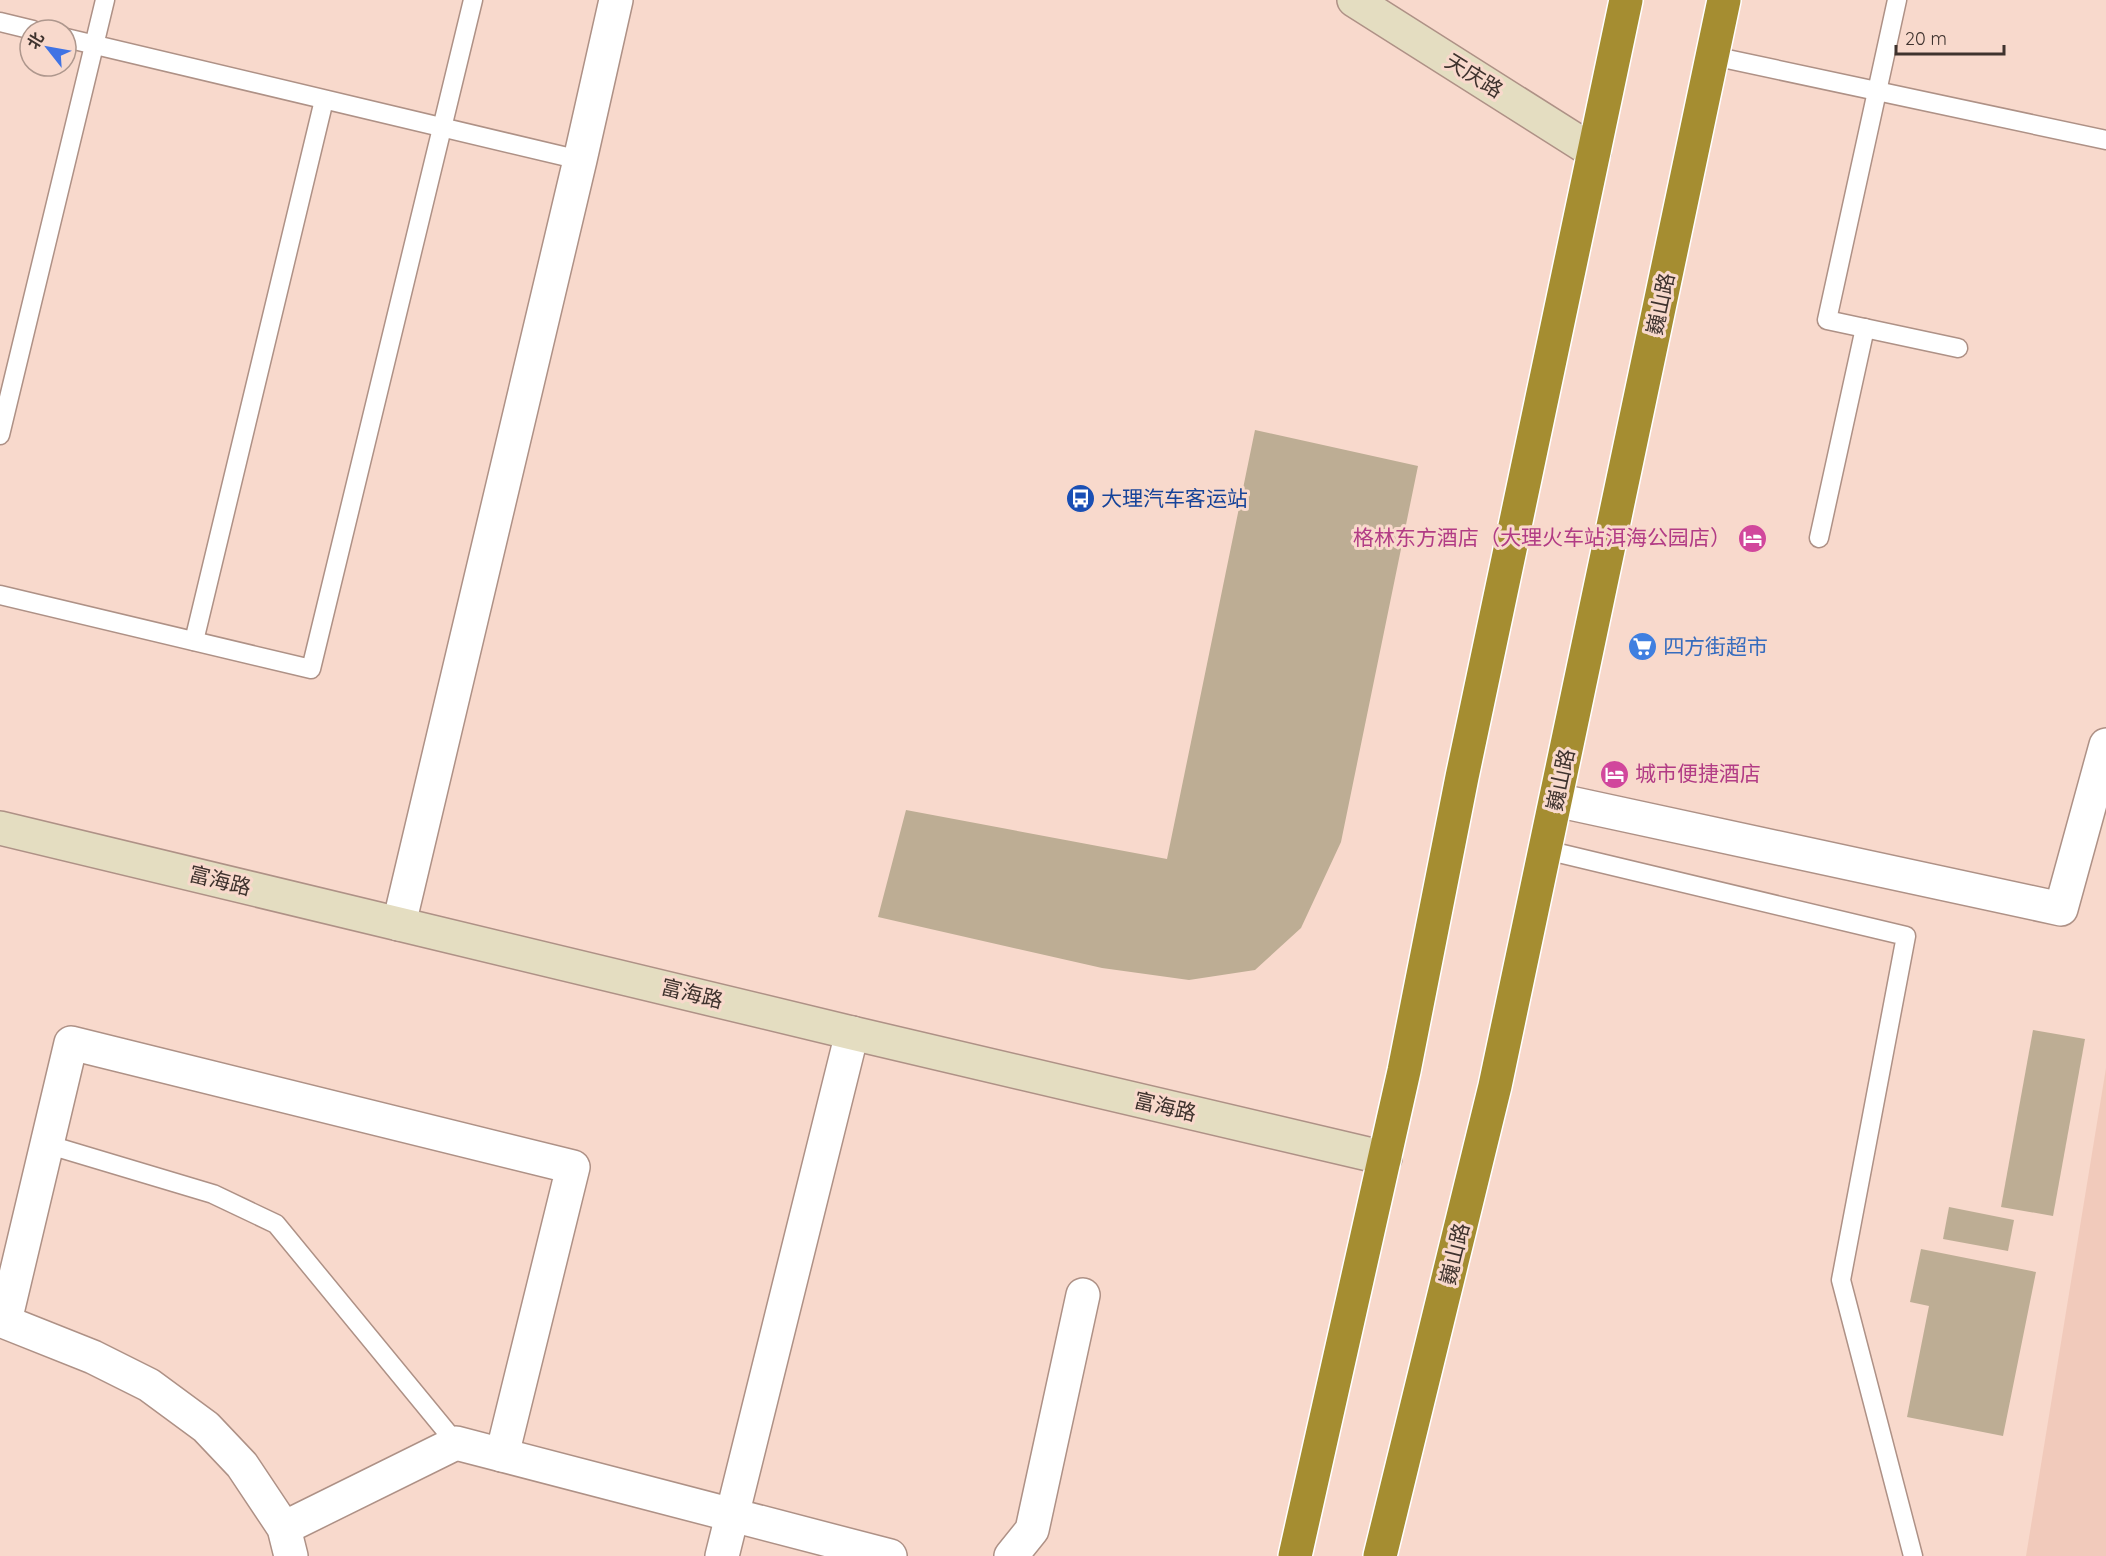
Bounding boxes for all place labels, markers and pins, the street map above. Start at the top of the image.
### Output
bus stop icon: 大理汽车客运站 [1064,483,1096,515]
place label: 大理汽车客运站 [1101,485,1248,511]
hotel icon: 格林东方酒店（大理火车站洱海公园店） [1736,522,1768,554]
place label: 格林东方酒店（大理火车站洱海公园店） [1353,524,1731,550]
supermarket icon: 四方街超市 [1626,631,1658,663]
place label: 四方街超市 [1663,633,1768,659]
hotel icon: 城市便捷酒店 [1598,758,1630,790]
place label: 城市便捷酒店 [1635,760,1761,786]

